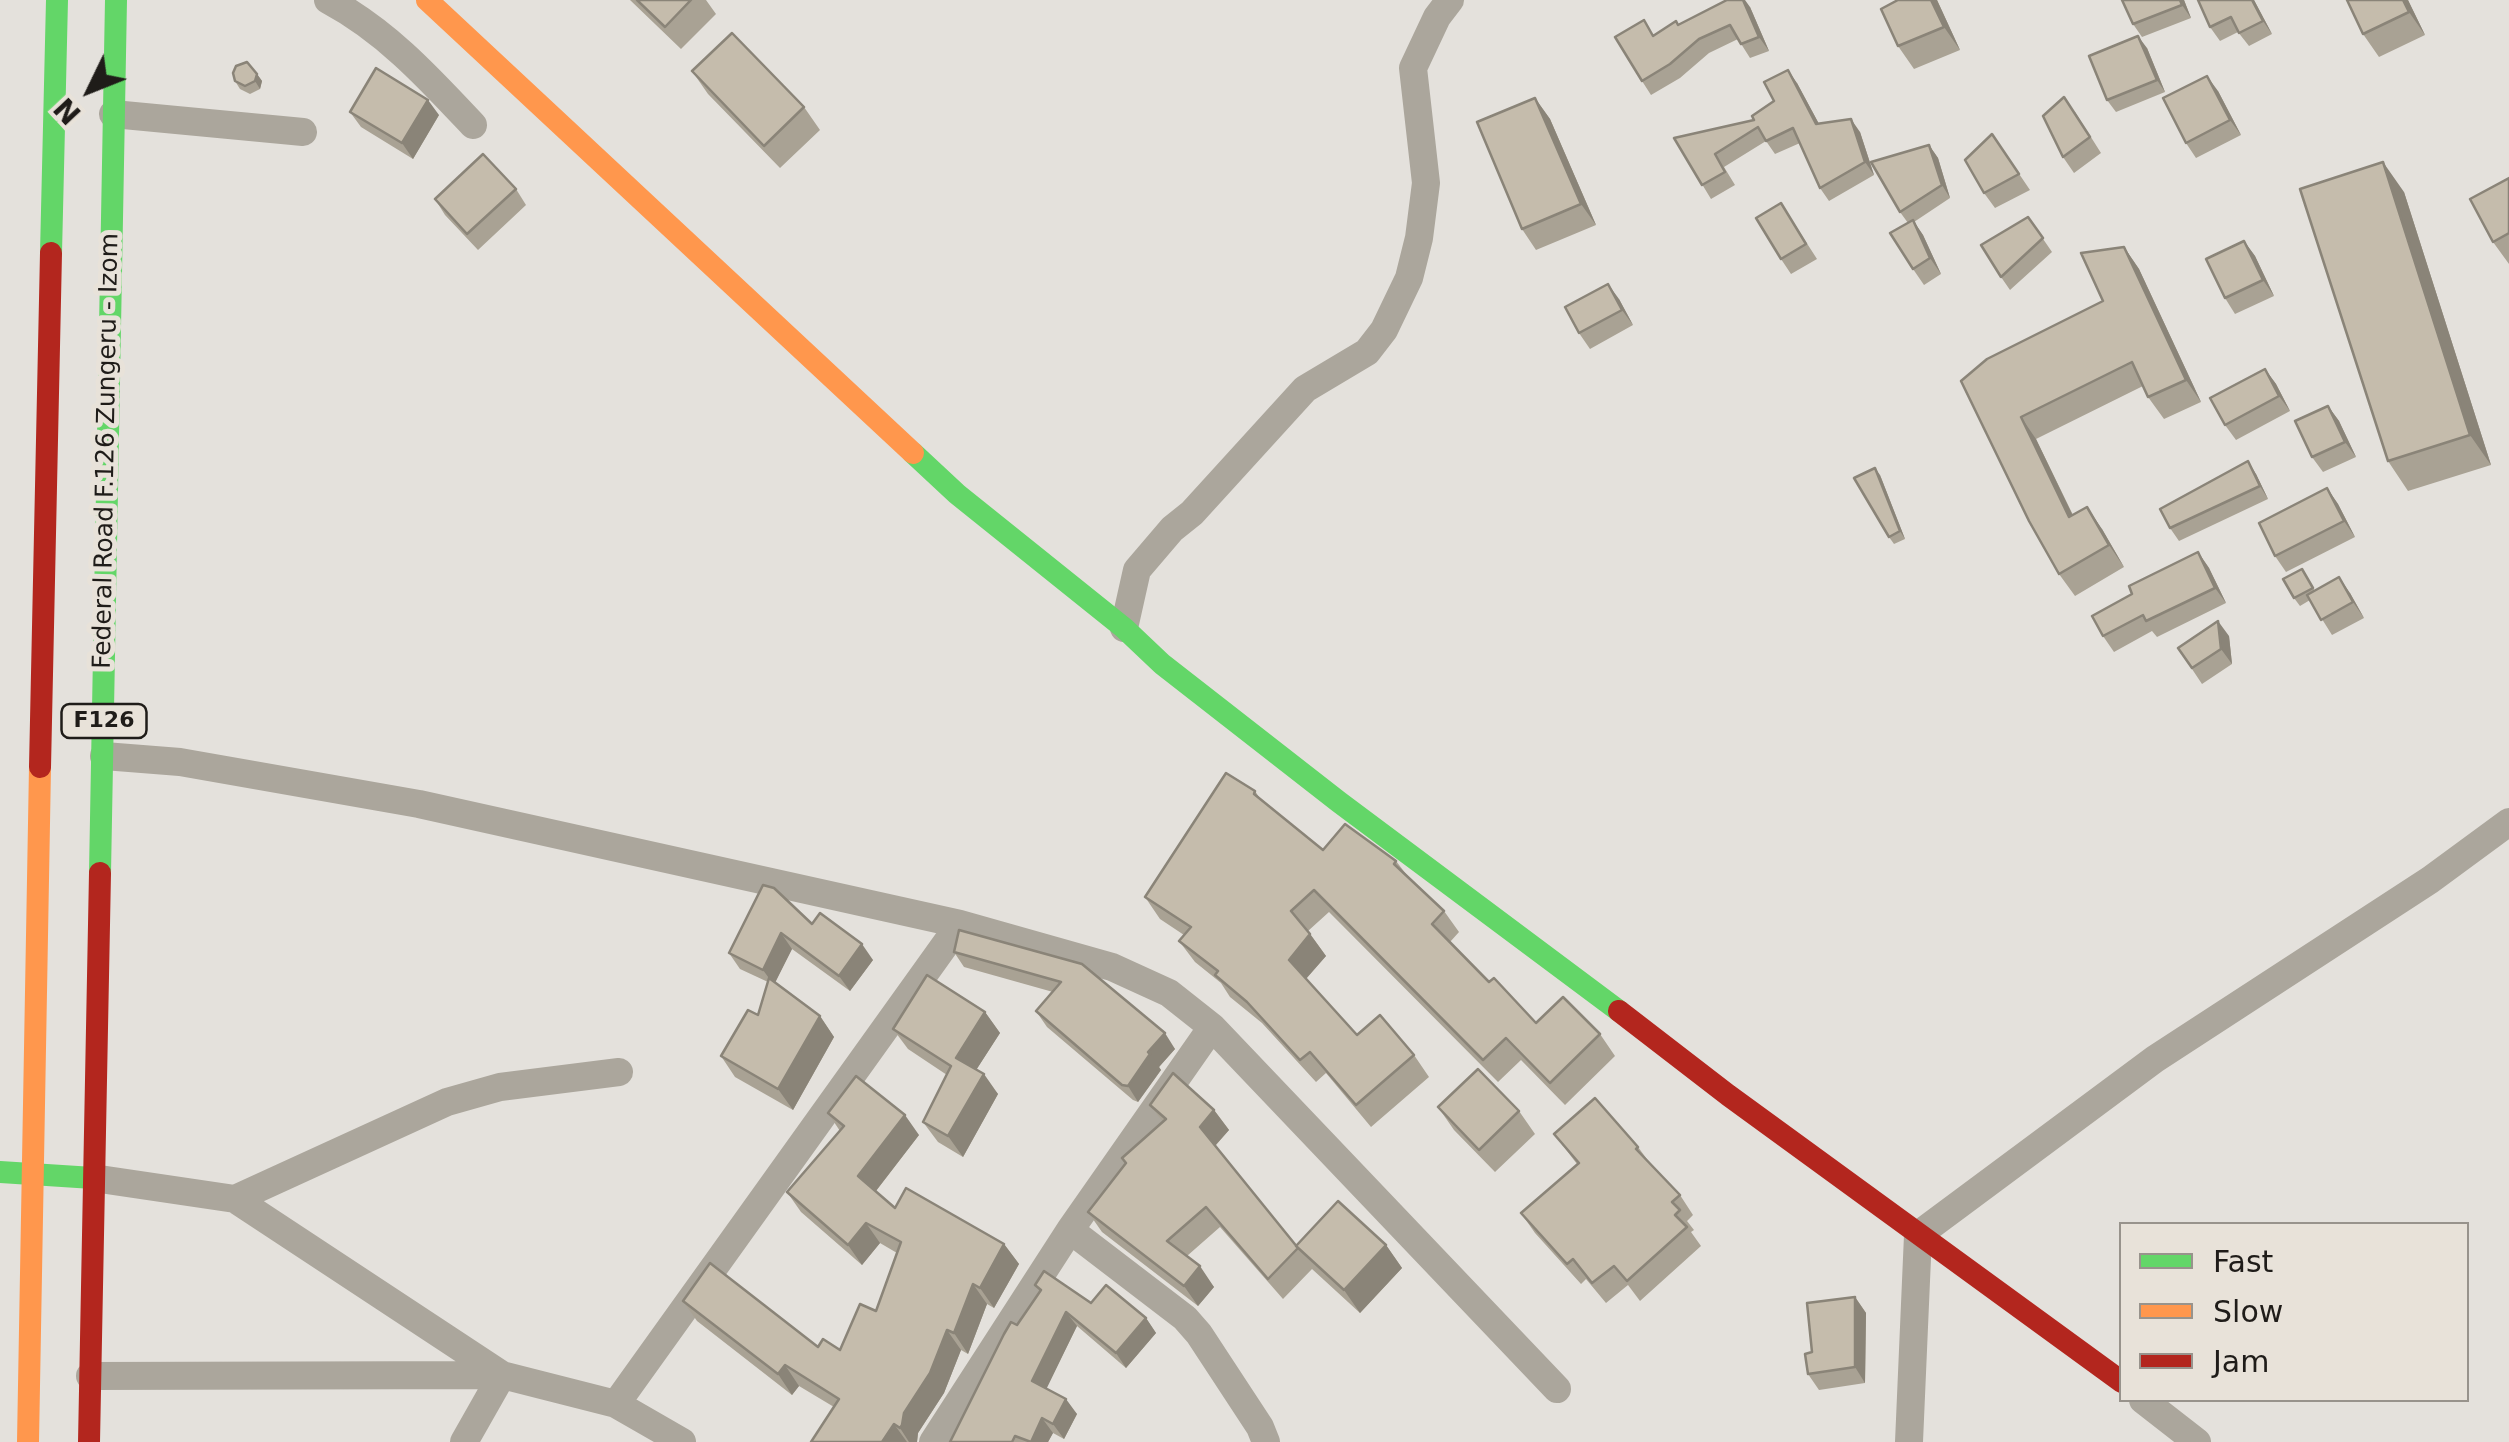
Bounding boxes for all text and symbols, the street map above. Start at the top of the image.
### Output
north arrow [40,40,140,140]
text: N [48,91,88,131]
street label: Federal Road F.126 Zungeru - Izom [88,233,126,669]
road number: F126 [62,704,146,738]
legend [2119,1222,2469,1402]
text: Fast [2213,1244,2273,1279]
text: Slow [2213,1294,2283,1329]
text: Jam [2213,1344,2269,1379]

